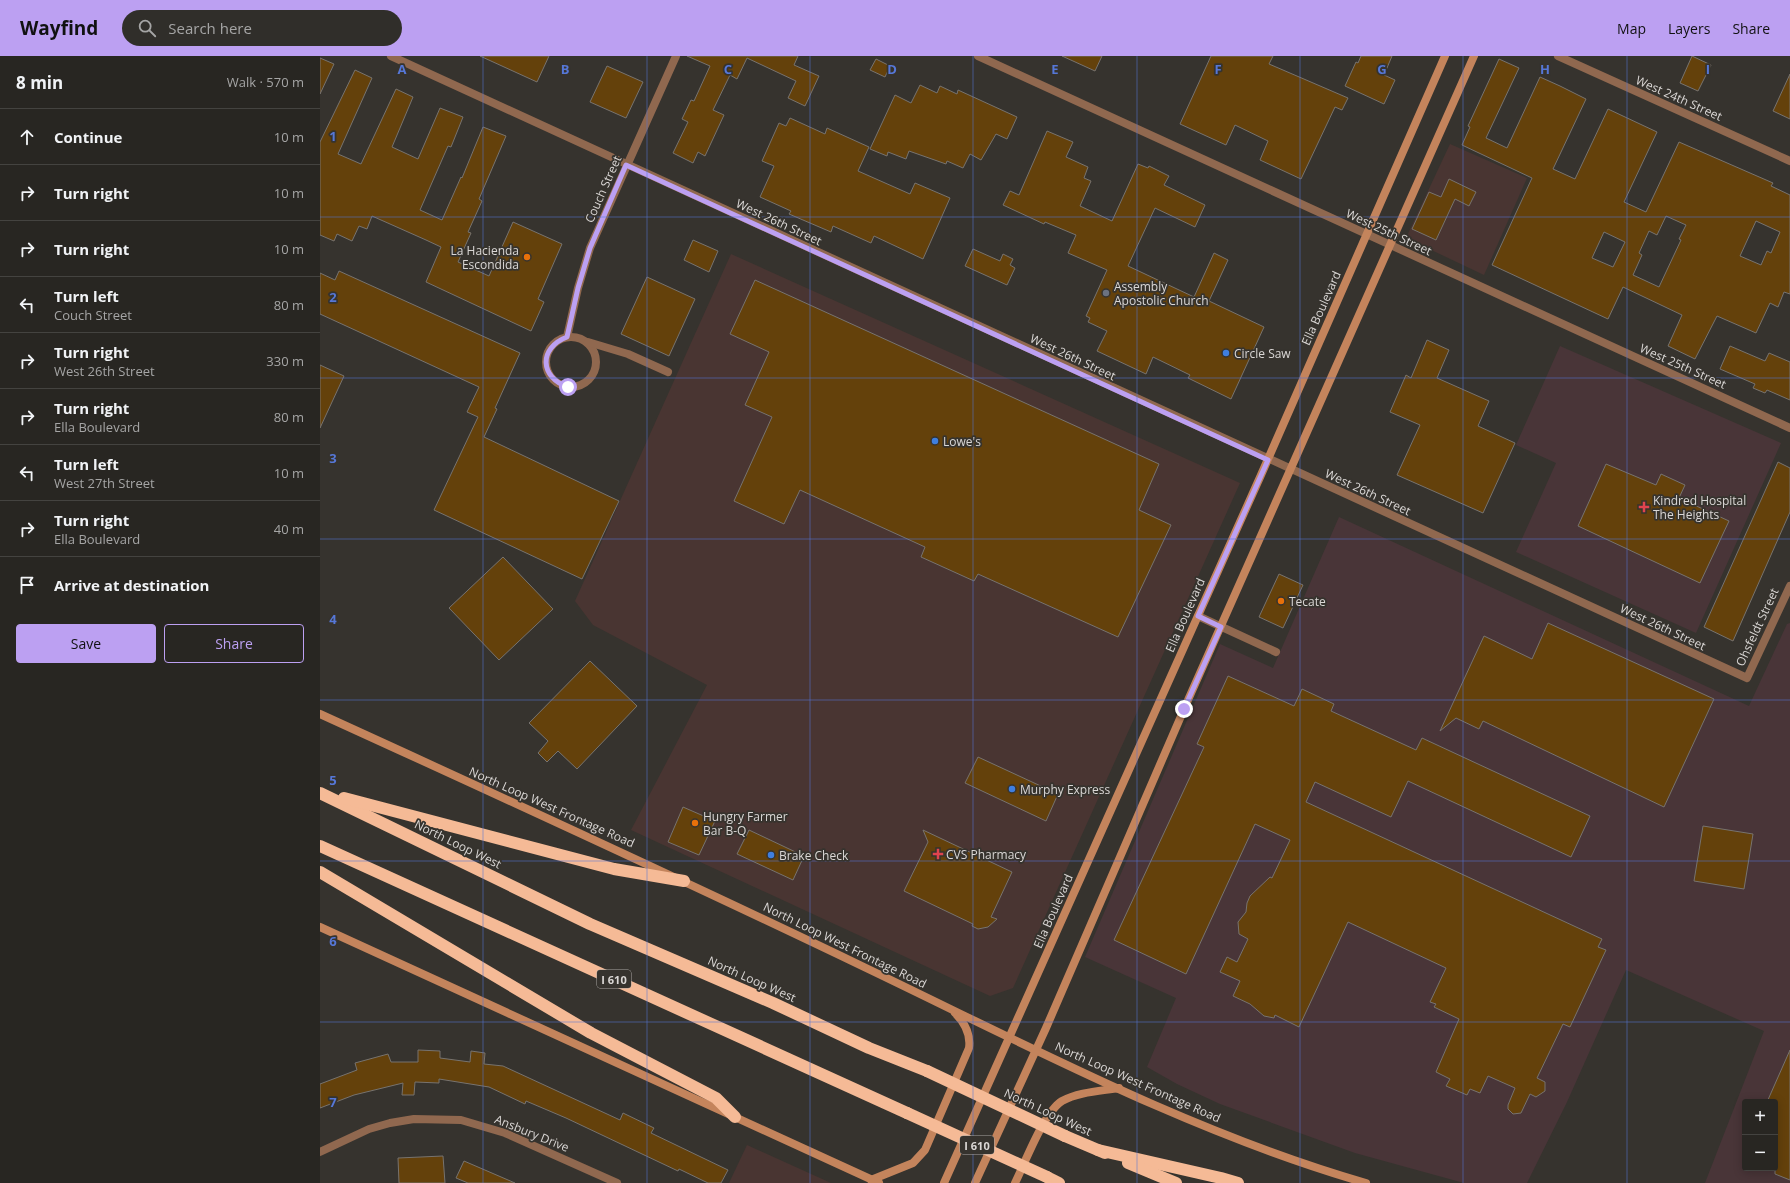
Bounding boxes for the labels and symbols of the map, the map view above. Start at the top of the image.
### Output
text: A [398,60,407,78]
text: B [561,60,570,78]
text: C [724,60,732,78]
text: D [887,60,897,78]
text: E [1051,60,1059,78]
text: F [1214,60,1222,78]
text: G [1377,60,1387,78]
text: H [1540,60,1550,78]
text: I [1706,60,1710,78]
street label: West 24th Street [1633,71,1725,125]
text: 1 [329,127,337,145]
street label: Couch Street [581,153,625,225]
street label: West 26th Street [733,195,825,249]
street label: West 25th Street [1343,205,1435,259]
place label: La Hacienda Escondida [451,242,519,273]
marker: La Hacienda Escondida [522,252,532,262]
street label: Ella Boulevard [1297,268,1345,348]
place label: Assembly Apostolic Church [1114,278,1209,309]
text: 2 [329,288,337,306]
marker: Assembly Apostolic Church [1101,288,1111,298]
street label: West 26th Street [1027,330,1119,384]
street label: West 25th Street [1637,339,1729,393]
place label: Circle Saw [1234,345,1291,362]
marker: Circle Saw [1221,348,1231,358]
route start [559,378,577,396]
place label: Lowe's [943,433,981,450]
marker: Lowe's [930,436,940,446]
text: 3 [329,449,337,467]
street label: West 26th Street [1322,465,1414,519]
place label: Kindred Hospital The Heights [1653,492,1746,523]
marker: Kindred Hospital The Heights [1638,501,1650,513]
street label: Ella Boulevard [1161,575,1209,655]
street label: Ohsfeldt Street [1731,585,1783,669]
place label: Tecate [1289,593,1326,610]
marker: Tecate [1276,596,1286,606]
street label: West 26th Street [1617,600,1709,654]
text: 4 [329,610,337,628]
route end [1175,700,1193,718]
street label: North Loop West Frontage Road [466,763,638,851]
text: 5 [329,771,337,789]
place label: Murphy Express [1020,781,1111,798]
marker: Murphy Express [1007,784,1017,794]
place label: Hungry Farmer Bar B-Q [703,808,788,839]
street label: North Loop West [412,816,504,872]
marker: Hungry Farmer Bar B-Q [690,818,700,828]
place label: CVS Pharmacy [946,846,1027,863]
place label: Brake Check [779,847,849,864]
marker: CVS Pharmacy [933,849,943,859]
marker: Brake Check [766,850,776,860]
street label: Ella Boulevard [1029,871,1077,951]
street label: North Loop West Frontage Road [761,898,929,992]
text: 6 [329,932,337,950]
street label: North Loop West [705,952,799,1006]
road number: I 610 [597,970,631,988]
street label: North Loop West Frontage Road [1052,1038,1224,1126]
street label: North Loop West [1001,1084,1095,1140]
text: 7 [329,1093,337,1111]
street label: Ansbury Drive [492,1110,572,1156]
road number: I 610 [960,1136,994,1154]

